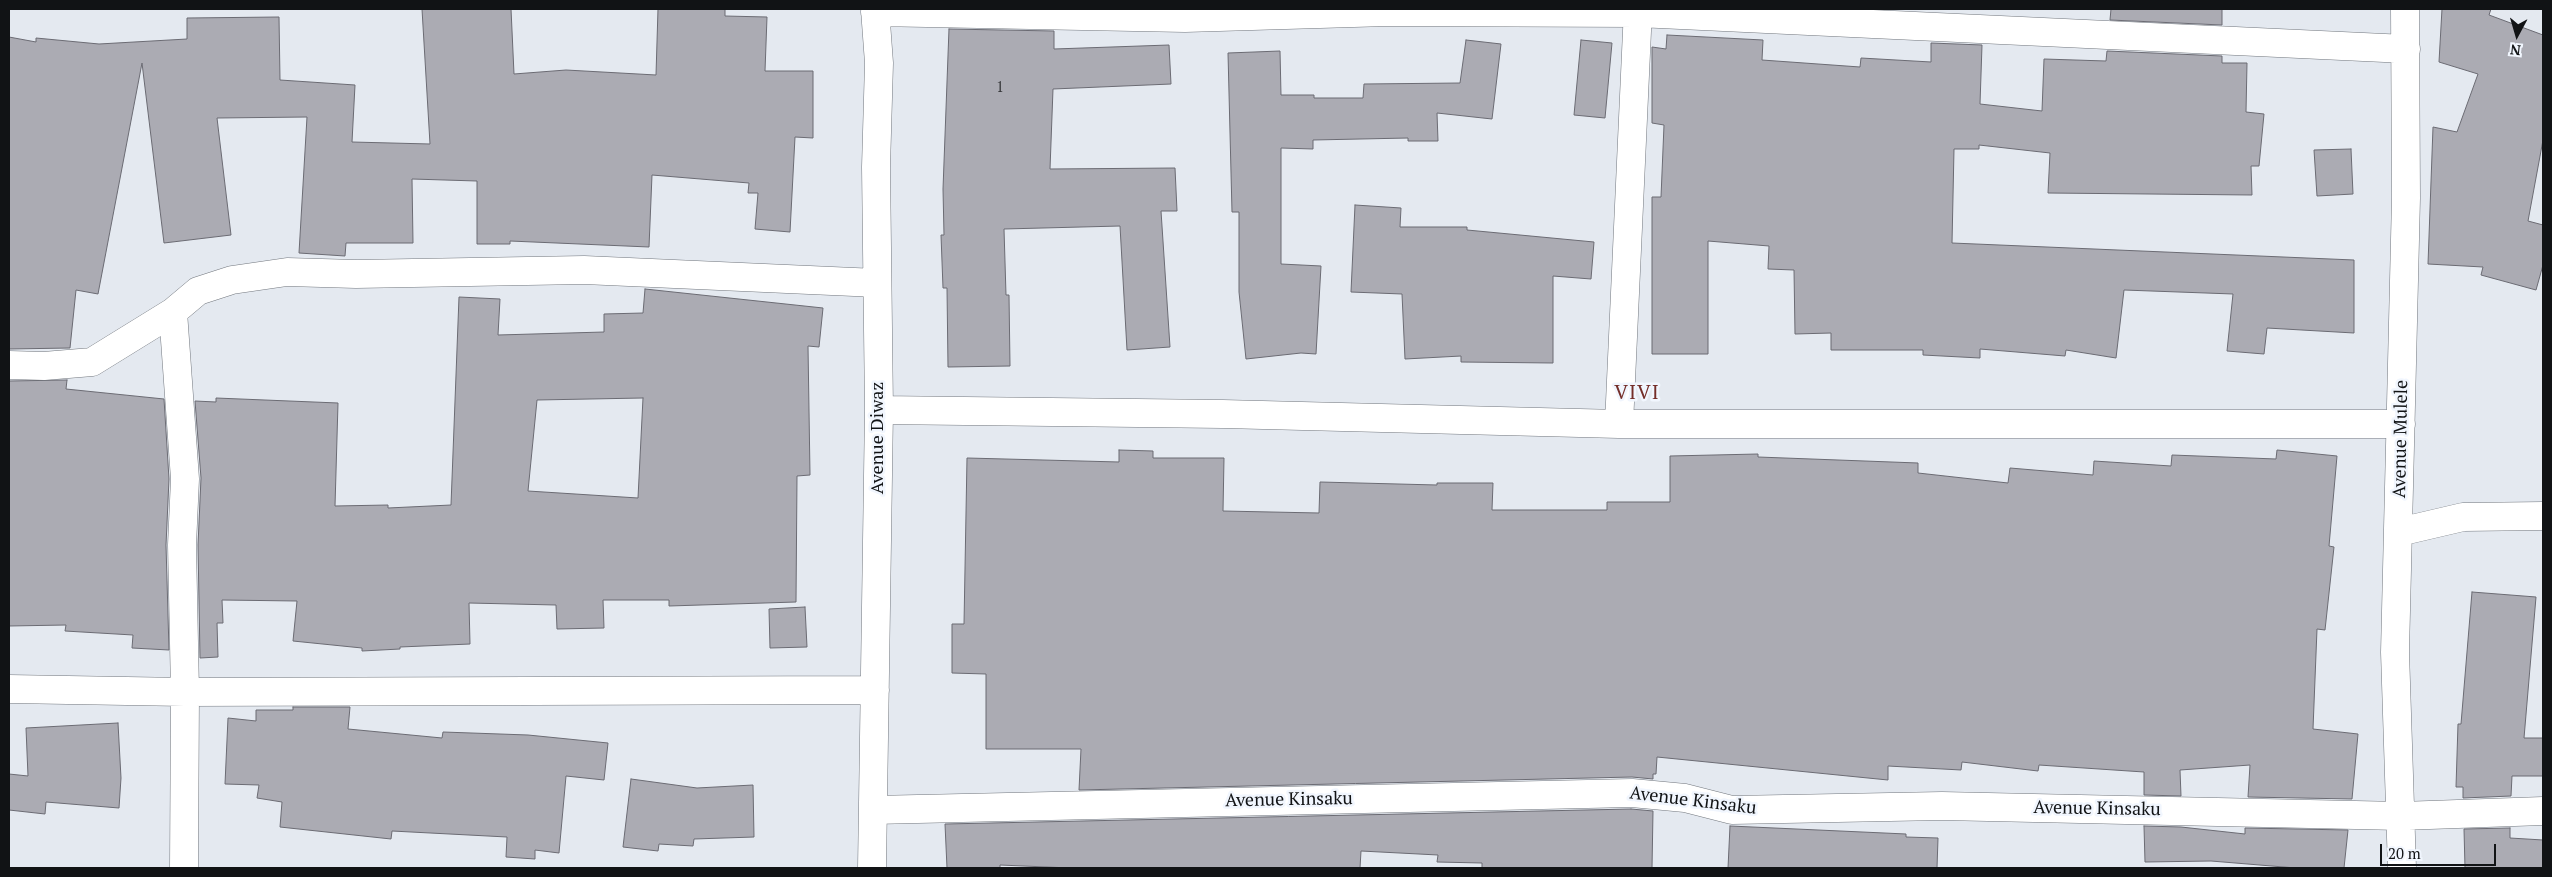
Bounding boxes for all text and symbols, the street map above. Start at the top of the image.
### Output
north arrow [2492,10,2542,60]
text: N [2509,40,2522,60]
house number: 1 [996,79,1004,97]
street label: Avenue Mulele [2389,380,2413,498]
district label: VIVI [1614,381,1660,405]
street label: Avenue Diwaz [867,382,889,494]
street label: Avenue Kinsaku [1628,783,1758,819]
street label: Avenue Kinsaku [1225,788,1353,812]
street label: Avenue Kinsaku [2033,797,2161,821]
scale bar [2382,834,2498,866]
text: 20 m [2388,843,2421,863]

